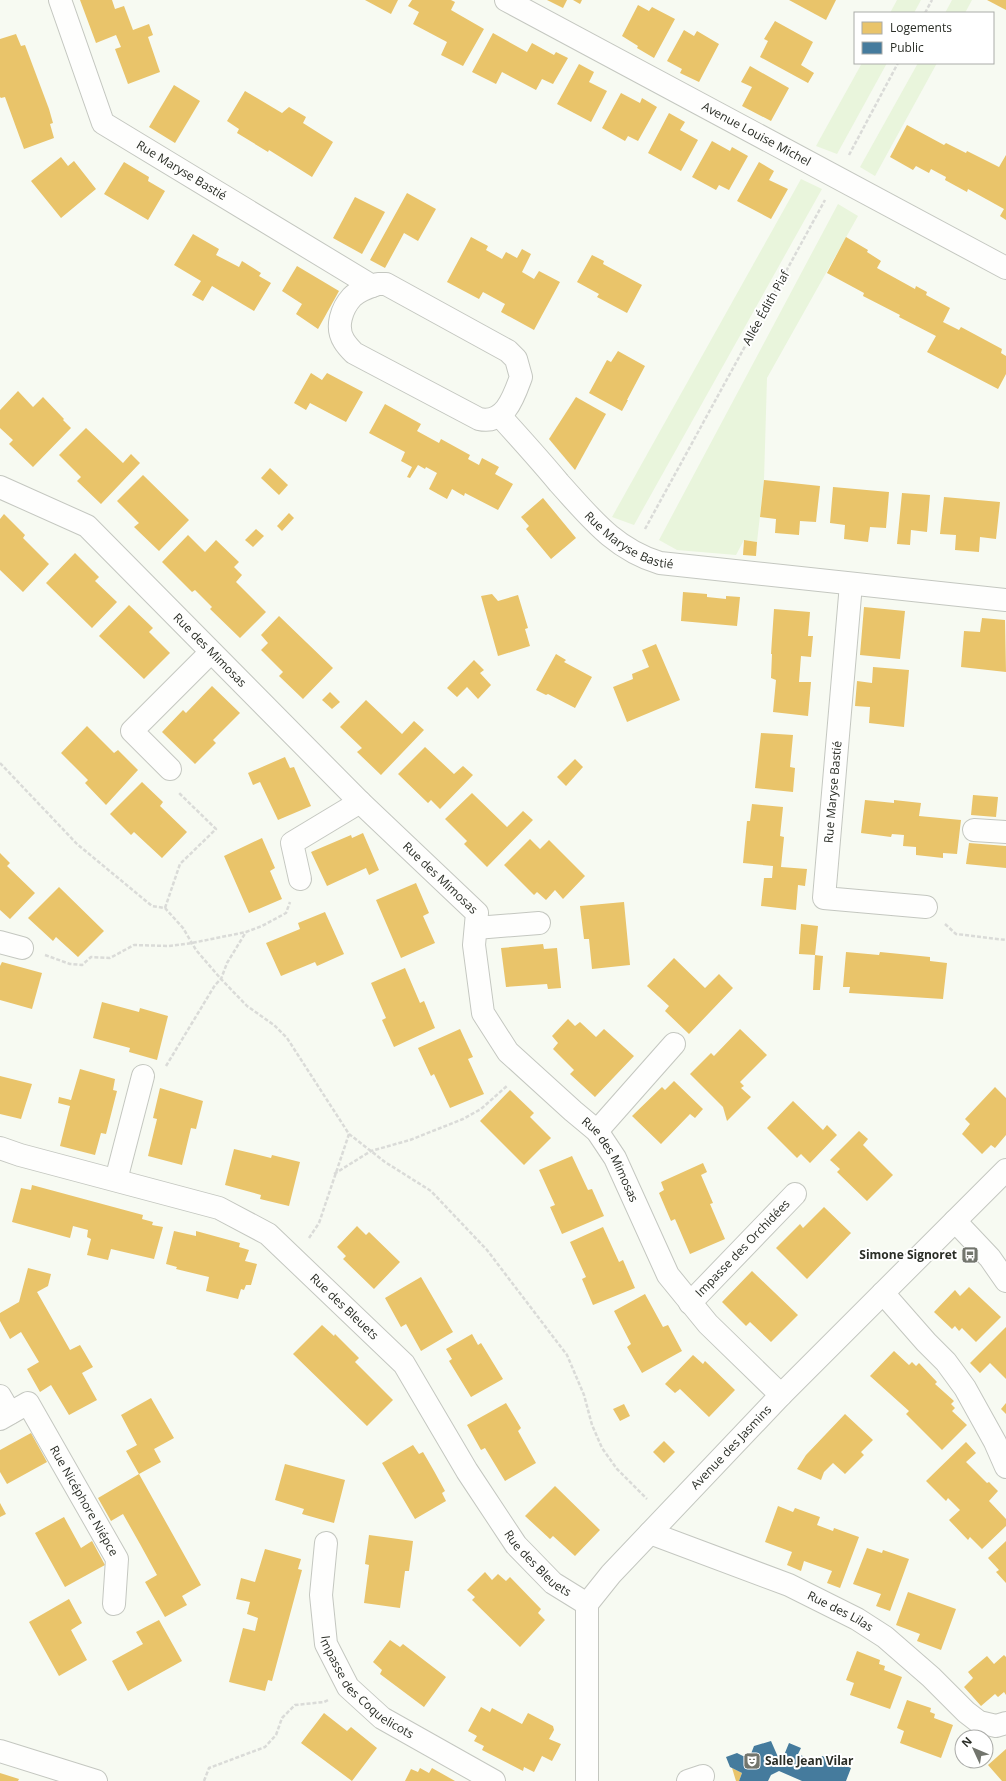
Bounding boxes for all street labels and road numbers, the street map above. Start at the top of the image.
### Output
street label: Avenue Louise Michel [699,98,814,170]
street label: Rue Maryse Bastié [133,136,230,204]
street label: Allée Édith Piaf [738,267,794,348]
street label: Rue Maryse Bastié [581,507,675,572]
street label: Rue des Mimosas [170,609,251,691]
street label: Rue Maryse Bastié [820,740,845,844]
street label: Rue des Mimosas [399,838,482,918]
street label: Rue des Mimosas [578,1113,643,1205]
street label: Impasse des Orchidées [691,1195,794,1301]
street label: Rue des Bleuets [306,1269,383,1344]
street label: Avenue des Jasmins [687,1401,775,1493]
street label: Rue Nicéphore Niépce [46,1442,123,1559]
street label: Rue des Bleuets [500,1526,575,1600]
street label: Rue des Lilas [805,1587,877,1635]
street label: Impasse des Coquelicots [317,1635,417,1742]

